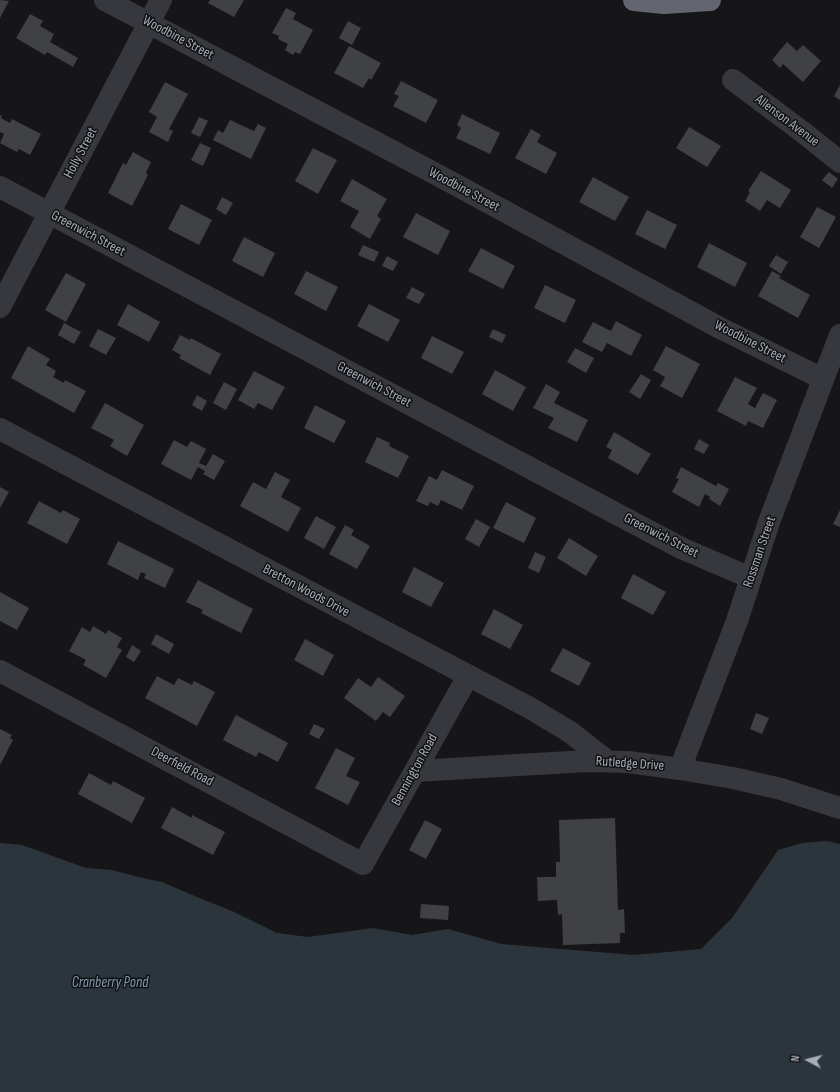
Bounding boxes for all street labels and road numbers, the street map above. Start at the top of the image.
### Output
street label: Woodbine Street [140,12,216,64]
street label: Allenson Avenue [751,91,823,151]
street label: Holly Street [61,125,101,181]
street label: Woodbine Street [426,164,502,216]
street label: Greenwich Street [48,207,128,261]
street label: Woodbine Street [711,317,789,367]
street label: Greenwich Street [334,358,414,412]
street label: Greenwich Street [621,510,701,562]
street label: Rossman Street [740,514,780,590]
street label: Bretton Woods Drive [260,561,352,621]
street label: Bennington Road [388,731,442,809]
street label: Deerfield Road [148,744,216,790]
street label: Rutledge Drive [595,753,665,775]

